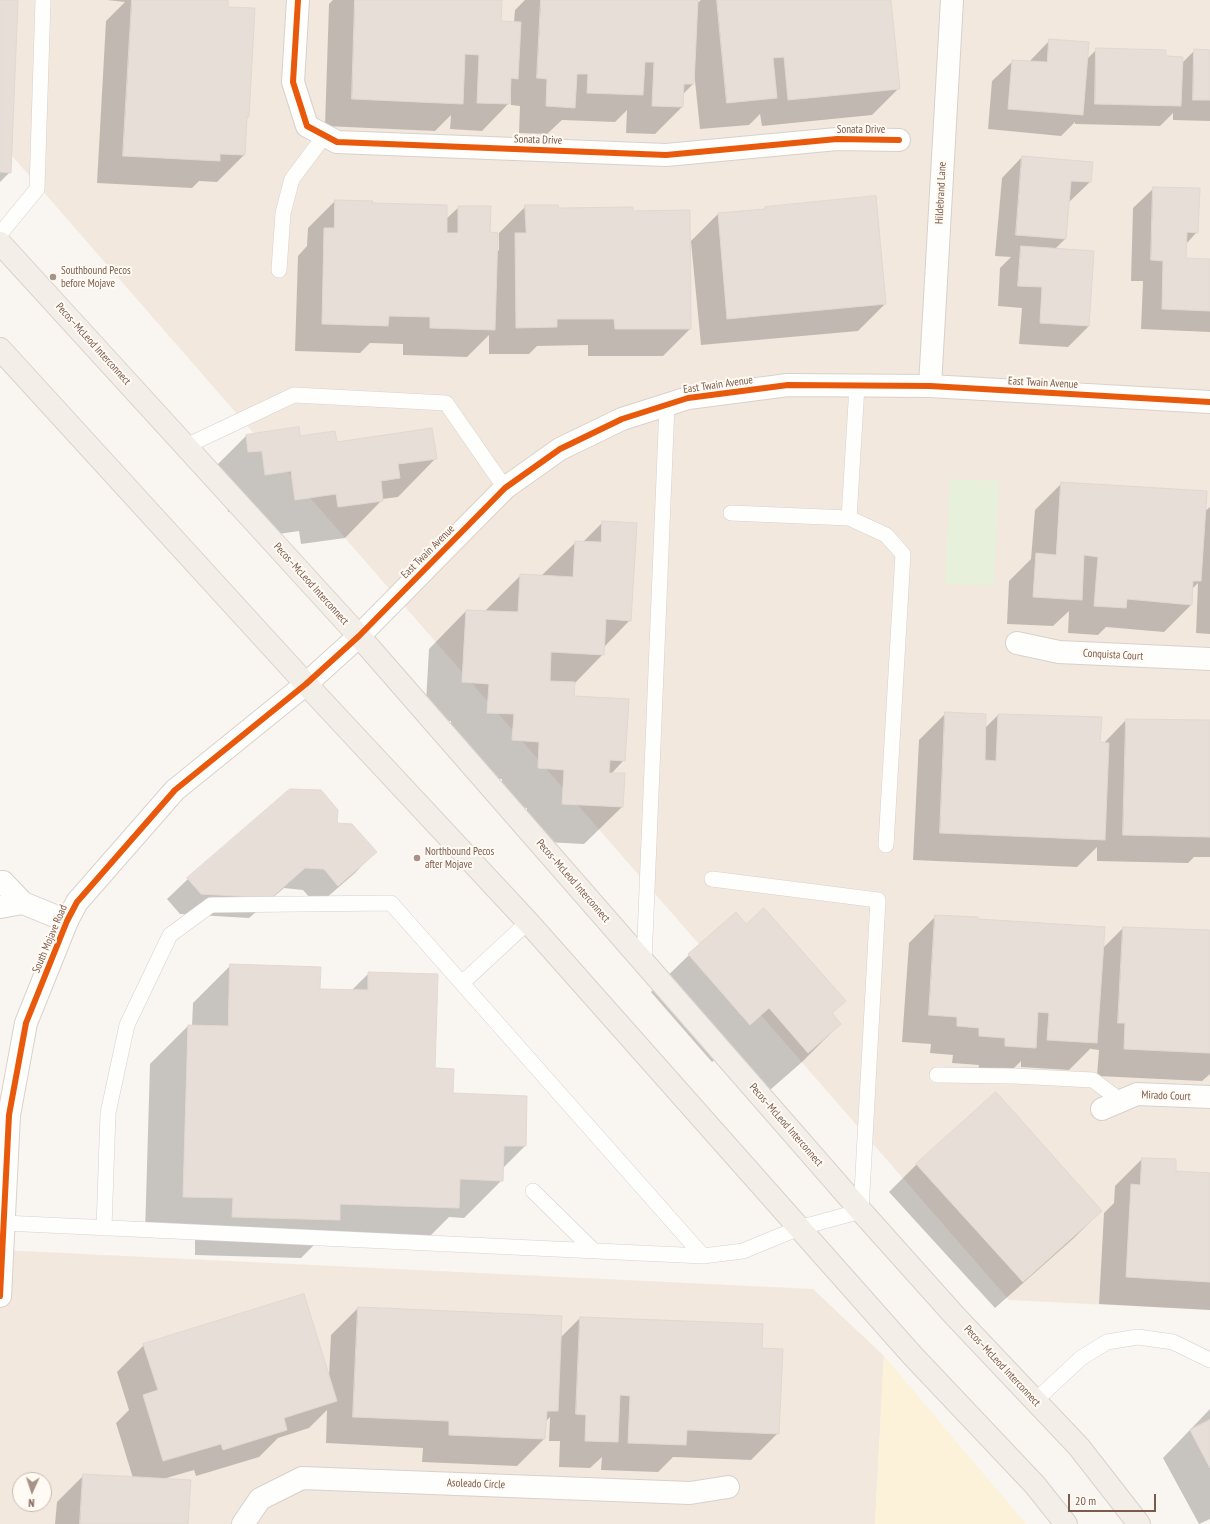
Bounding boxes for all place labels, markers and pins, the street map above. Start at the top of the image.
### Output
place label: Southbound Pecos before Mojave [61,264,131,290]
marker: Southbound Pecos before Mojave [48,272,58,282]
place label: Northbound Pecos after Mojave [425,845,494,871]
marker: Northbound Pecos after Mojave [412,853,422,863]

